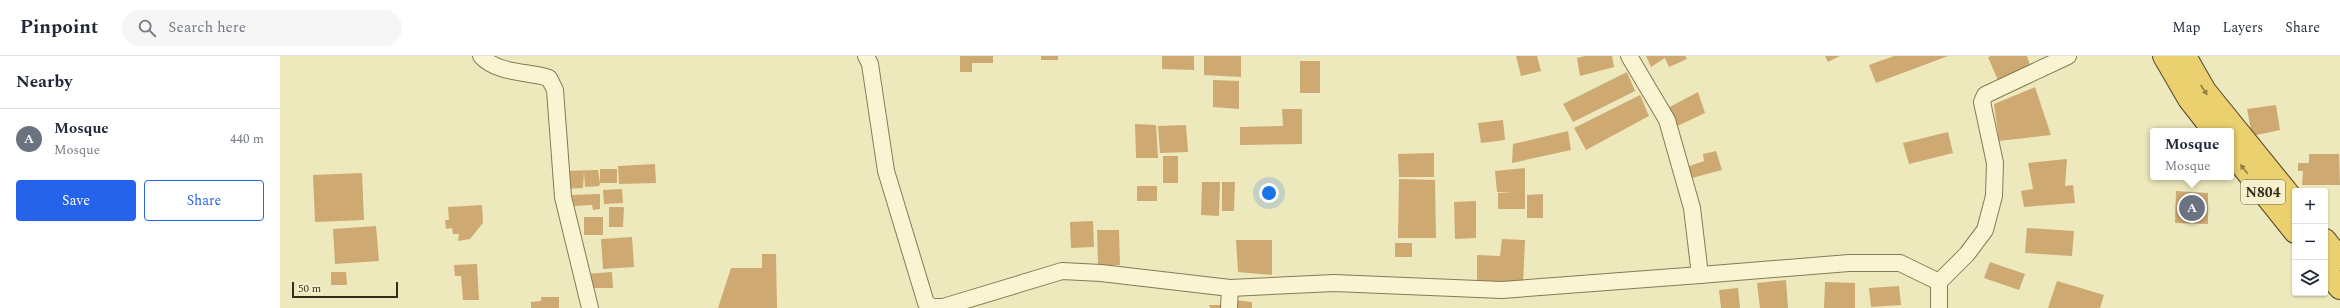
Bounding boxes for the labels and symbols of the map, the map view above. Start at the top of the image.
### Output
one-way arrow [2200,84,2208,95]
one-way arrow [2240,163,2249,174]
road number: N804 [2241,180,2285,204]
your location [1259,183,1279,203]
pin: A [2179,193,2205,223]
scale bar [292,280,398,299]

